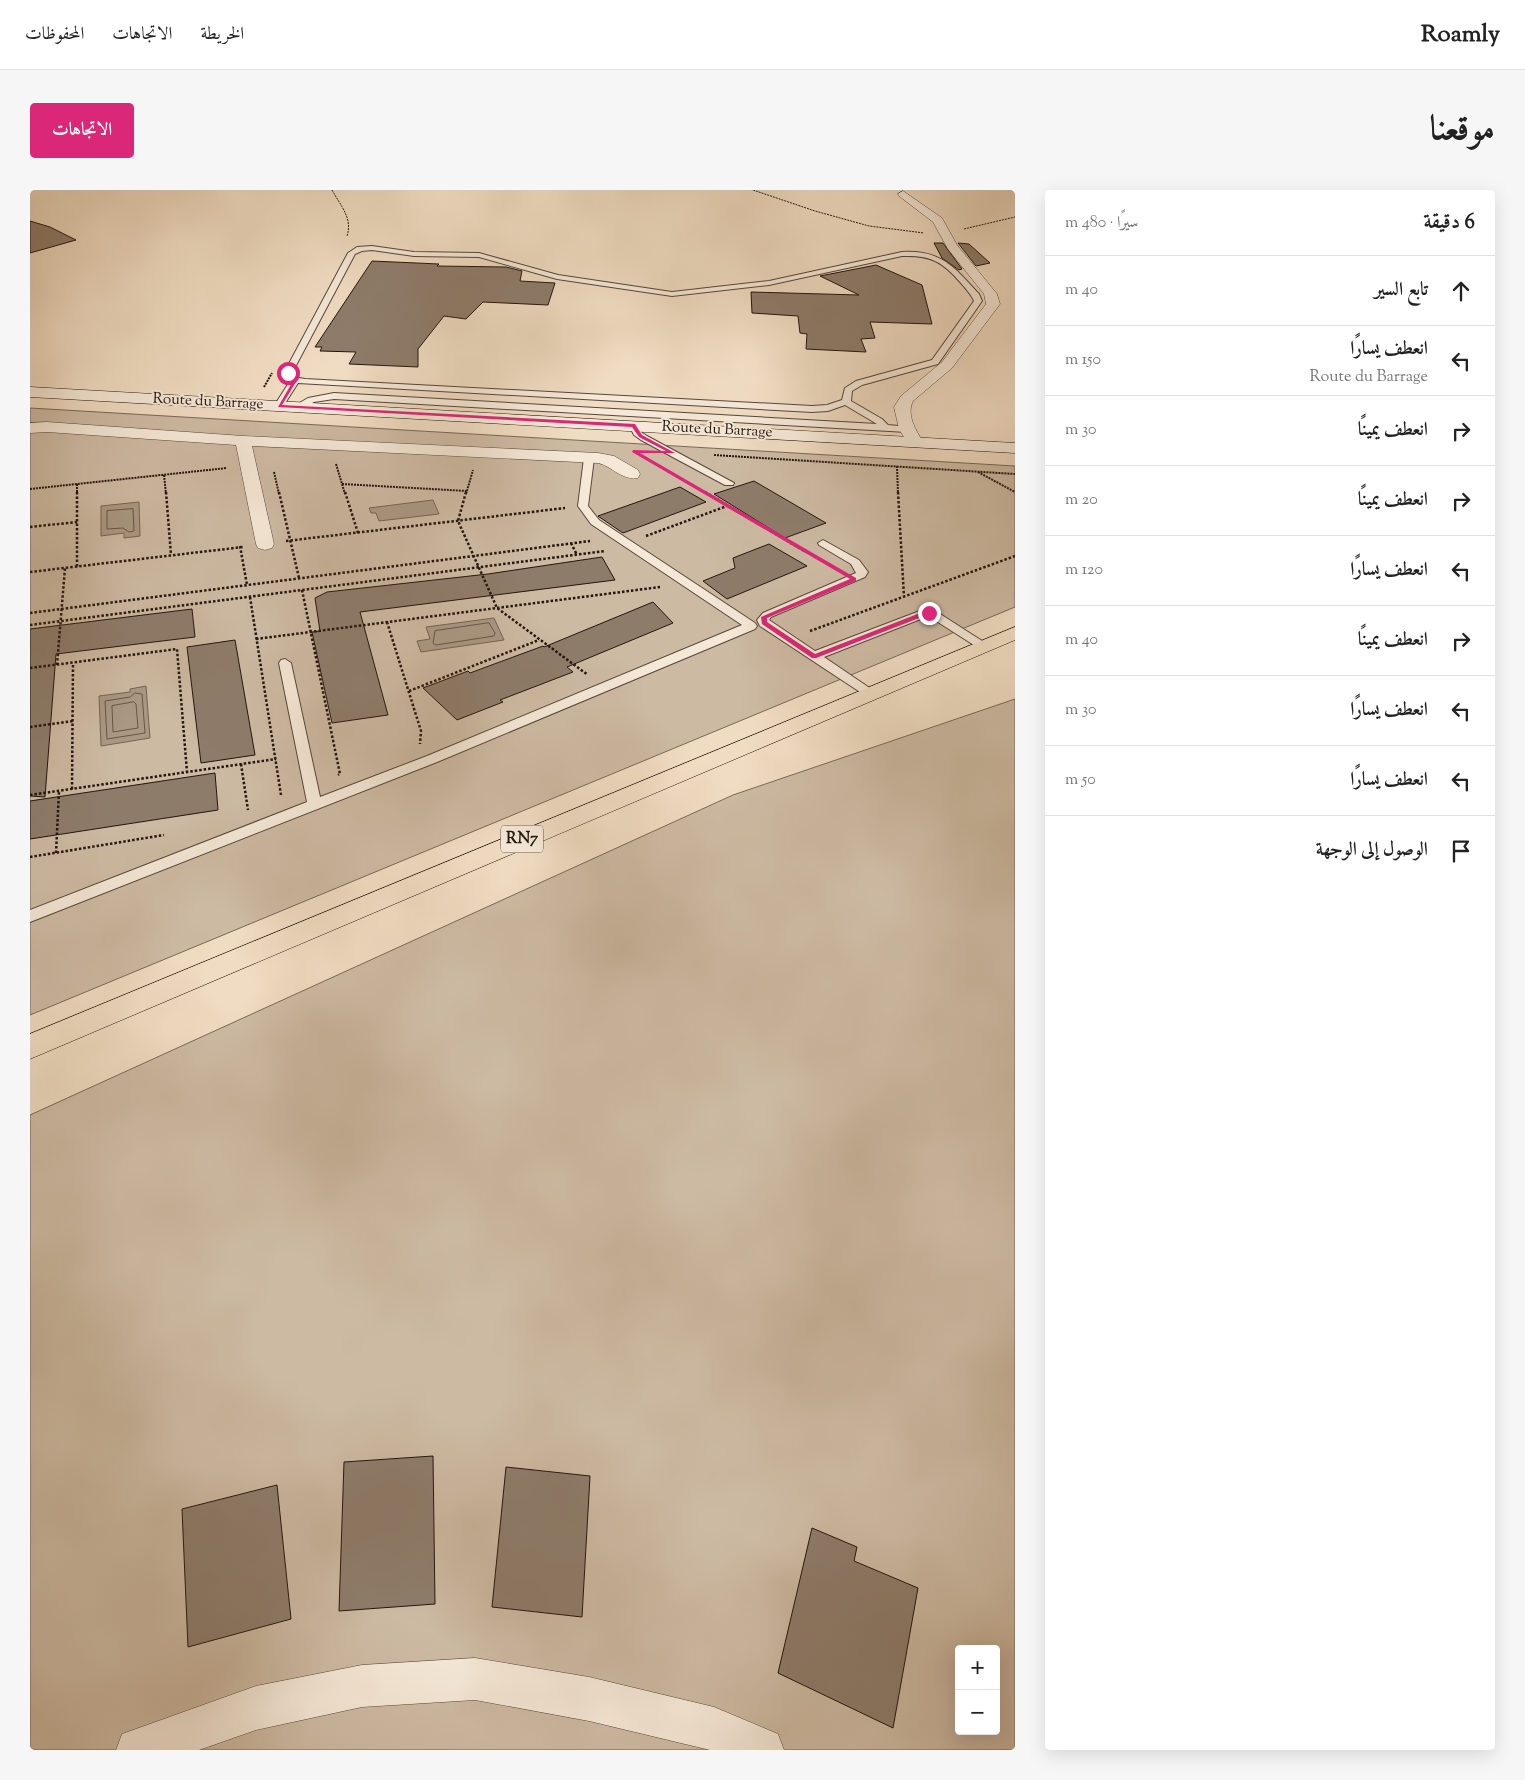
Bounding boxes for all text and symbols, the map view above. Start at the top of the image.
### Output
text: Roamly [1421,18,1500,52]
text: المحفوظات [25,22,84,48]
text: الاتجاهات [112,22,172,48]
text: الخريطة [200,22,244,48]
button: الاتجاهات [30,103,134,158]
text: موقعنا [1430,105,1495,156]
text: 6 دقيقة [1423,208,1475,238]
text: سيرًا · 480 m [1065,212,1138,235]
text: تابع السير [1374,277,1428,304]
icon: ahead [1447,277,1475,305]
text: 40 m [1065,279,1098,302]
text: انعطف يسارًا [1350,336,1428,363]
icon: left [1447,347,1475,375]
text: 150 m [1065,349,1101,372]
route start [277,362,300,385]
text: Route du Barrage [1310,366,1428,389]
street label: Route du Barrage [152,389,264,415]
street label: Route du Barrage [661,417,773,443]
text: انعطف يمينًا [1358,417,1428,444]
icon: right [1447,417,1475,445]
text: 30 m [1065,419,1096,442]
text: انعطف يمينًا [1358,487,1428,514]
icon: right [1447,487,1475,515]
text: 20 m [1065,489,1098,512]
text: انعطف يسارًا [1350,557,1428,584]
icon: left [1447,557,1475,585]
text: 120 m [1065,559,1103,582]
route end [918,602,941,625]
text: انعطف يمينًا [1358,627,1428,654]
icon: right [1447,627,1475,655]
text: 40 m [1065,629,1098,652]
text: انعطف يسارًا [1350,697,1428,724]
icon: left [1447,697,1475,725]
text: 30 m [1065,699,1096,722]
text: انعطف يسارًا [1350,767,1428,794]
icon: left [1447,767,1475,795]
text: 50 m [1065,769,1096,792]
road number: RN7 [501,826,543,852]
text: الوصول إلى الوجهة [1316,837,1428,864]
icon: arrive [1447,837,1475,865]
map controls [955,1645,1000,1735]
button: + [955,1645,1000,1690]
button: − [955,1690,1000,1735]

